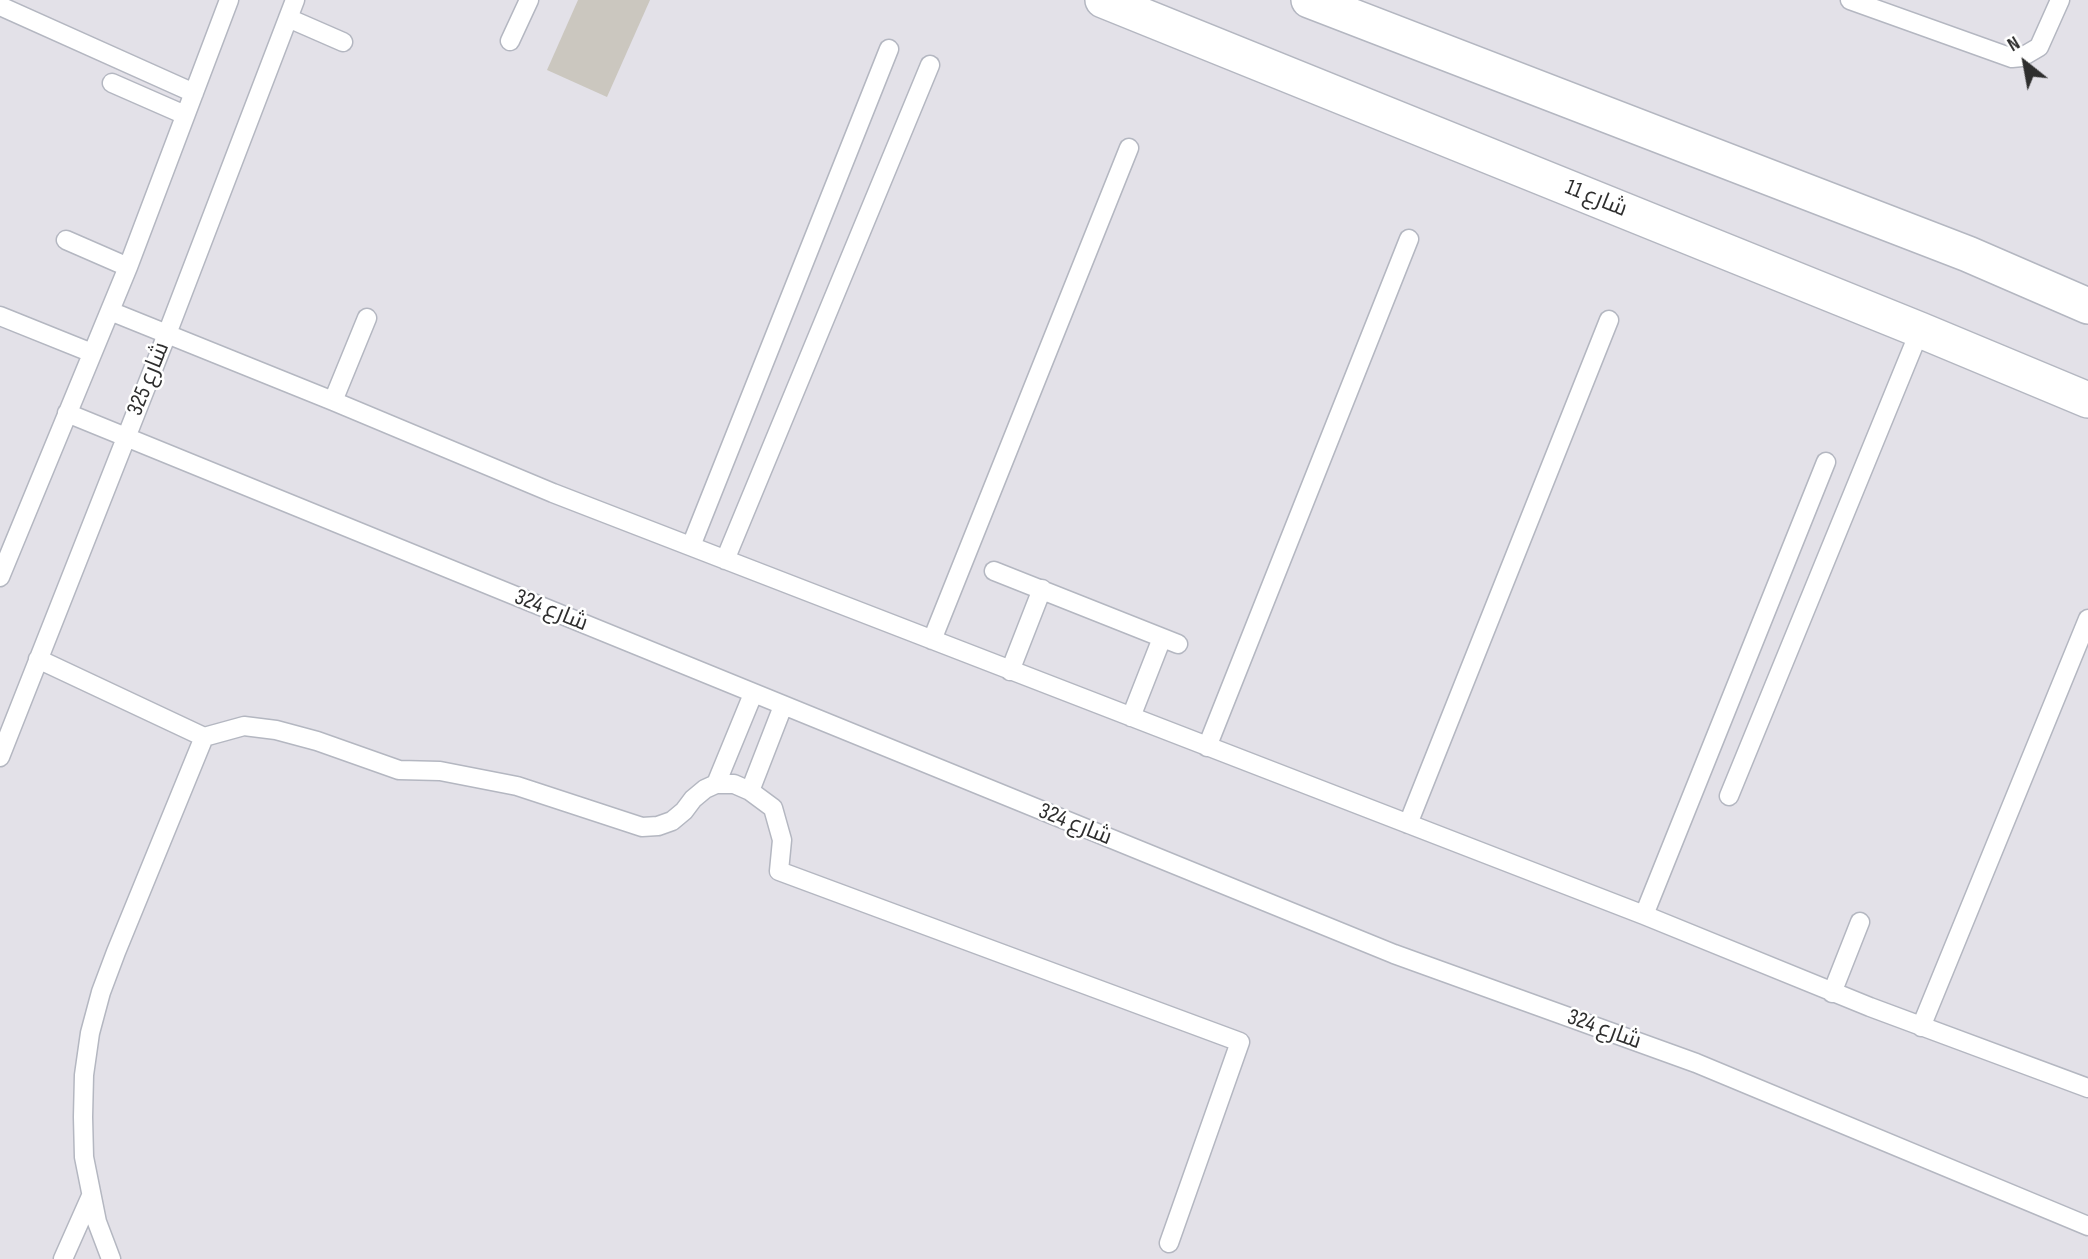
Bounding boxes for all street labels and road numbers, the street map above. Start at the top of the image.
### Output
street label: شارع 11 [1561,174,1631,224]
street label: شارع 325 [122,338,176,420]
street label: شارع 324 [510,584,592,638]
street label: شارع 324 [1034,798,1116,852]
street label: شارع 324 [1563,1004,1645,1056]

